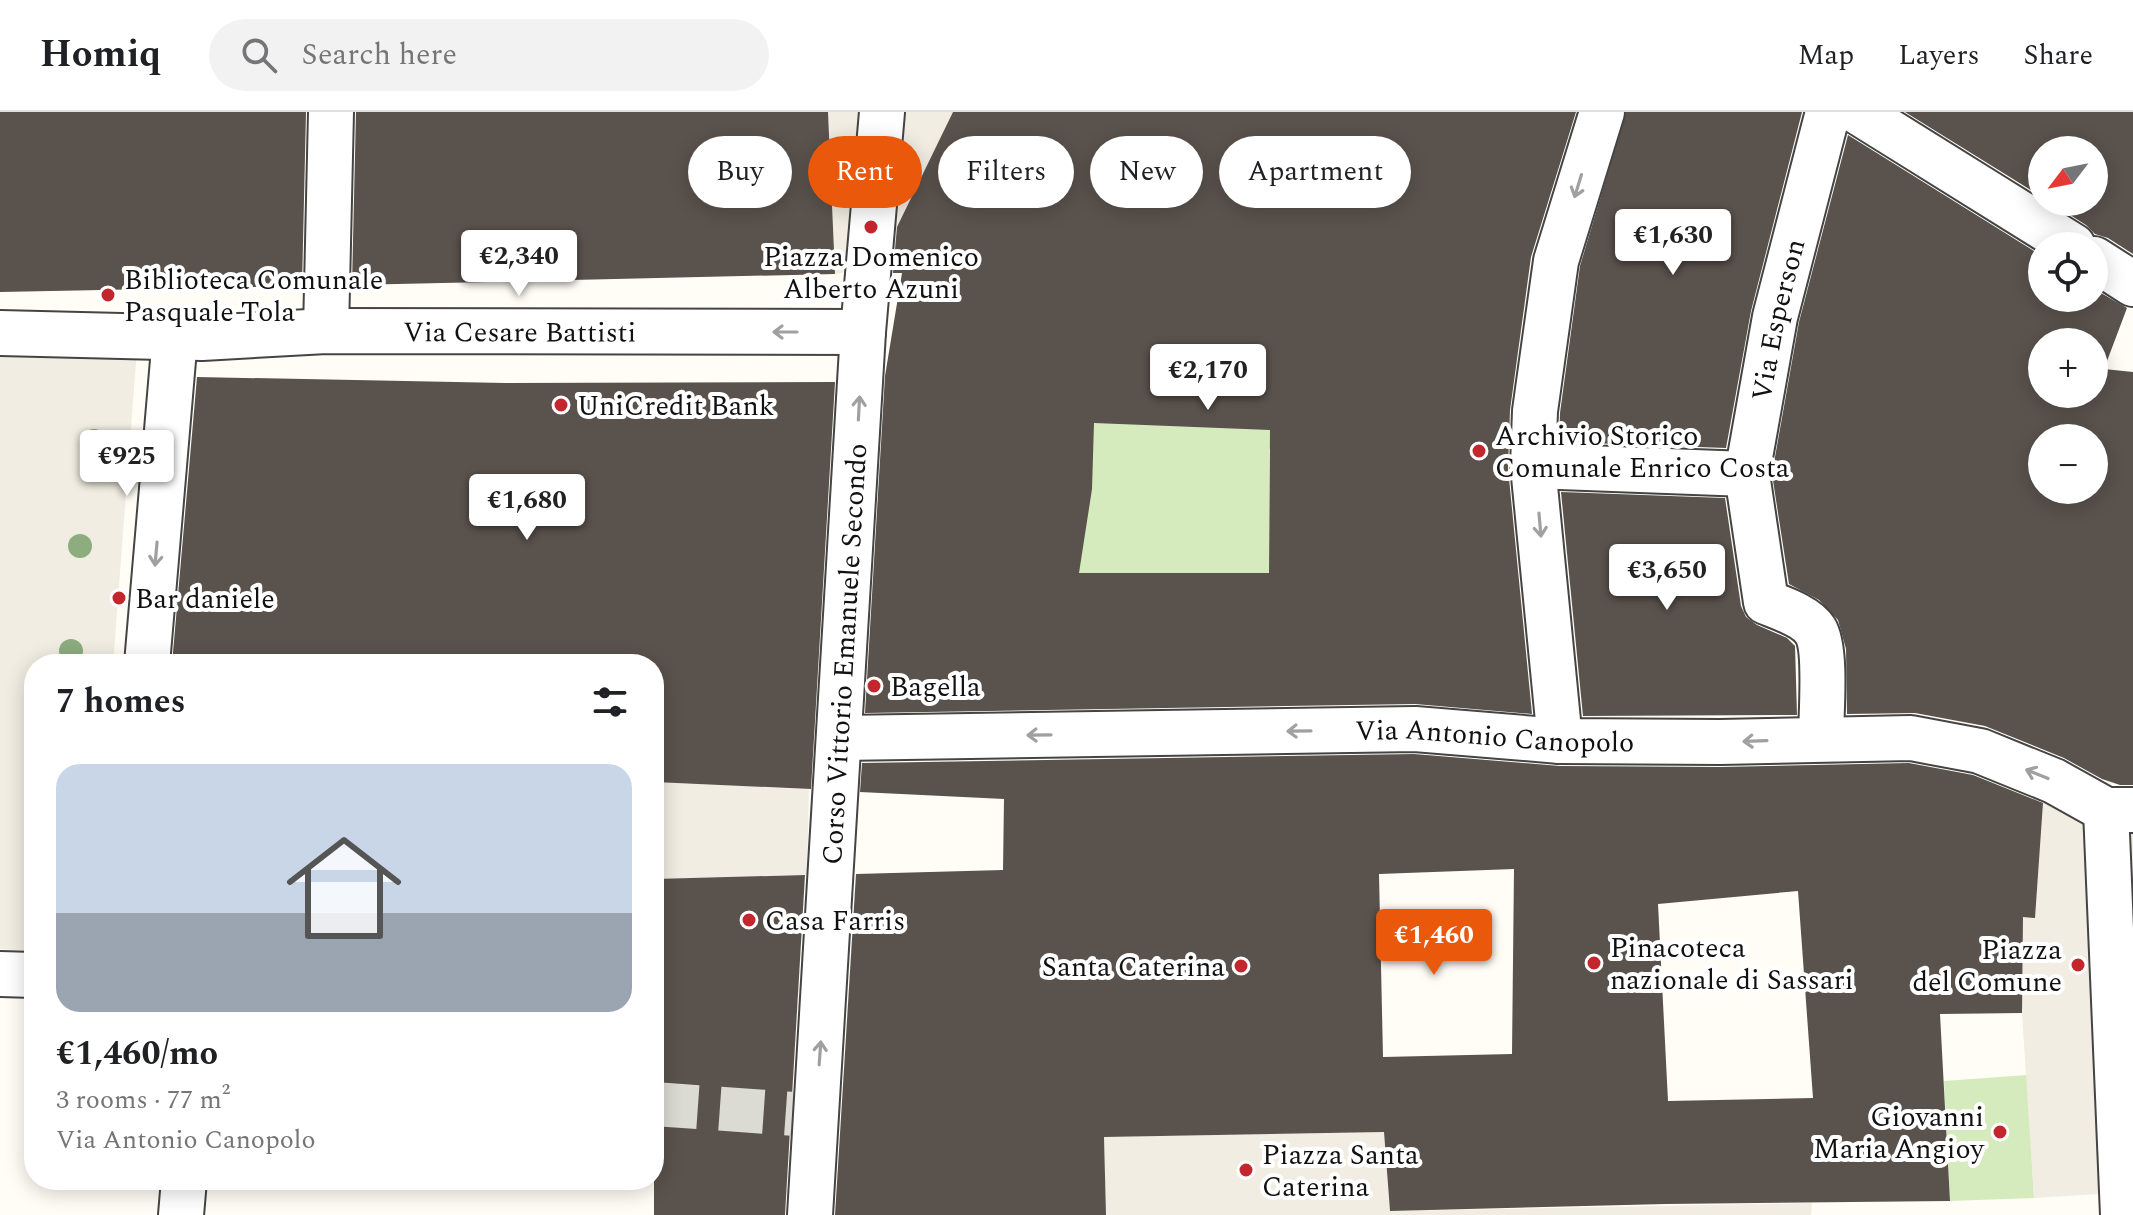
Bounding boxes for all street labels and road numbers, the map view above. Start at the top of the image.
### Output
street label: Via Esperson [1740,234,1817,404]
street label: Via Cesare Battisti [403,311,636,355]
street label: Corso Vittorio Emanuele Secondo [811,442,879,866]
street label: Via Antonio Canopolo [1355,708,1634,764]

